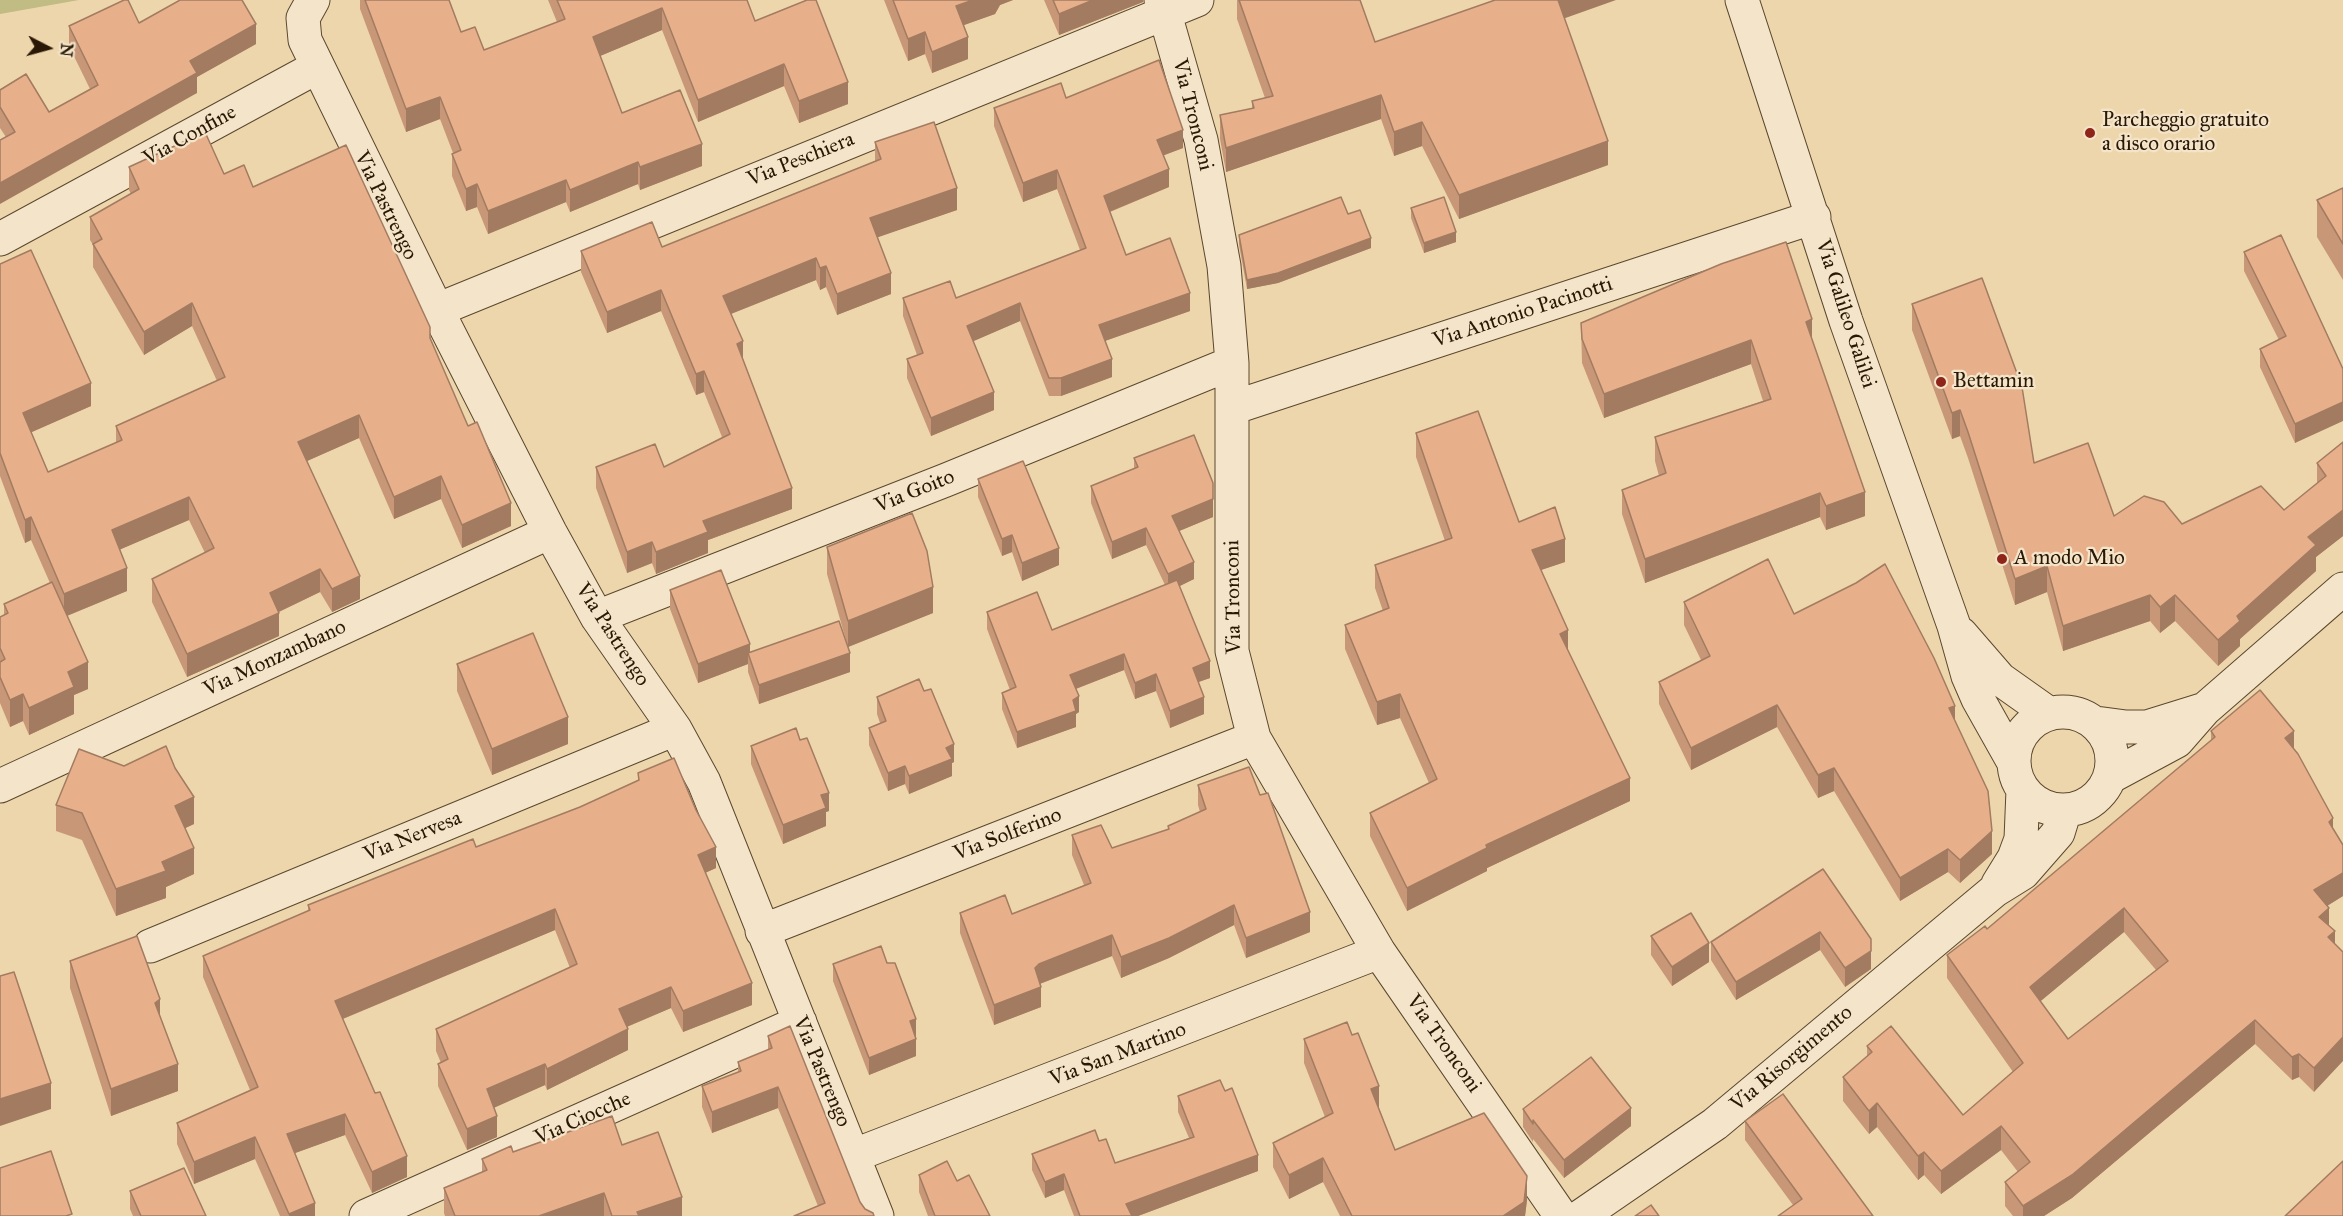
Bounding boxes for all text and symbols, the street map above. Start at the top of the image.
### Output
north arrow [18,18,78,78]
text: N [56,42,77,58]
street label: Via Tronconi [1166,57,1218,173]
street label: Via Confine [139,100,241,172]
place label: Parcheggio gratuito a disco orario [2102,108,2269,158]
marker: Parcheggio gratuito a disco orario [2083,126,2097,140]
street label: Via Peschiera [744,127,858,193]
street label: Via Pastrengo [348,148,422,264]
street label: Via Galileo Galilei [1809,236,1881,392]
street label: Via Antonio Pacinotti [1430,272,1616,354]
place label: Bettamin [1953,369,2034,395]
marker: Bettamin [1934,375,1948,389]
street label: Via Goito [871,465,959,519]
street label: Via Tronconi [1220,540,1248,654]
place label: A modo Mio [2014,546,2125,572]
marker: A modo Mio [1995,552,2009,566]
street label: Via Pastrengo [569,579,655,691]
street label: Via Monzambano [200,615,350,703]
street label: Via Solferino [950,803,1066,867]
street label: Via Nervesa [360,806,466,868]
street label: Via Tronconi [1400,990,1486,1098]
street label: Via Risorgimento [1726,1001,1858,1117]
street label: Via Pastrengo [786,1013,856,1131]
street label: Via San Martino [1046,1017,1190,1093]
street label: Via Ciocche [531,1087,635,1151]

